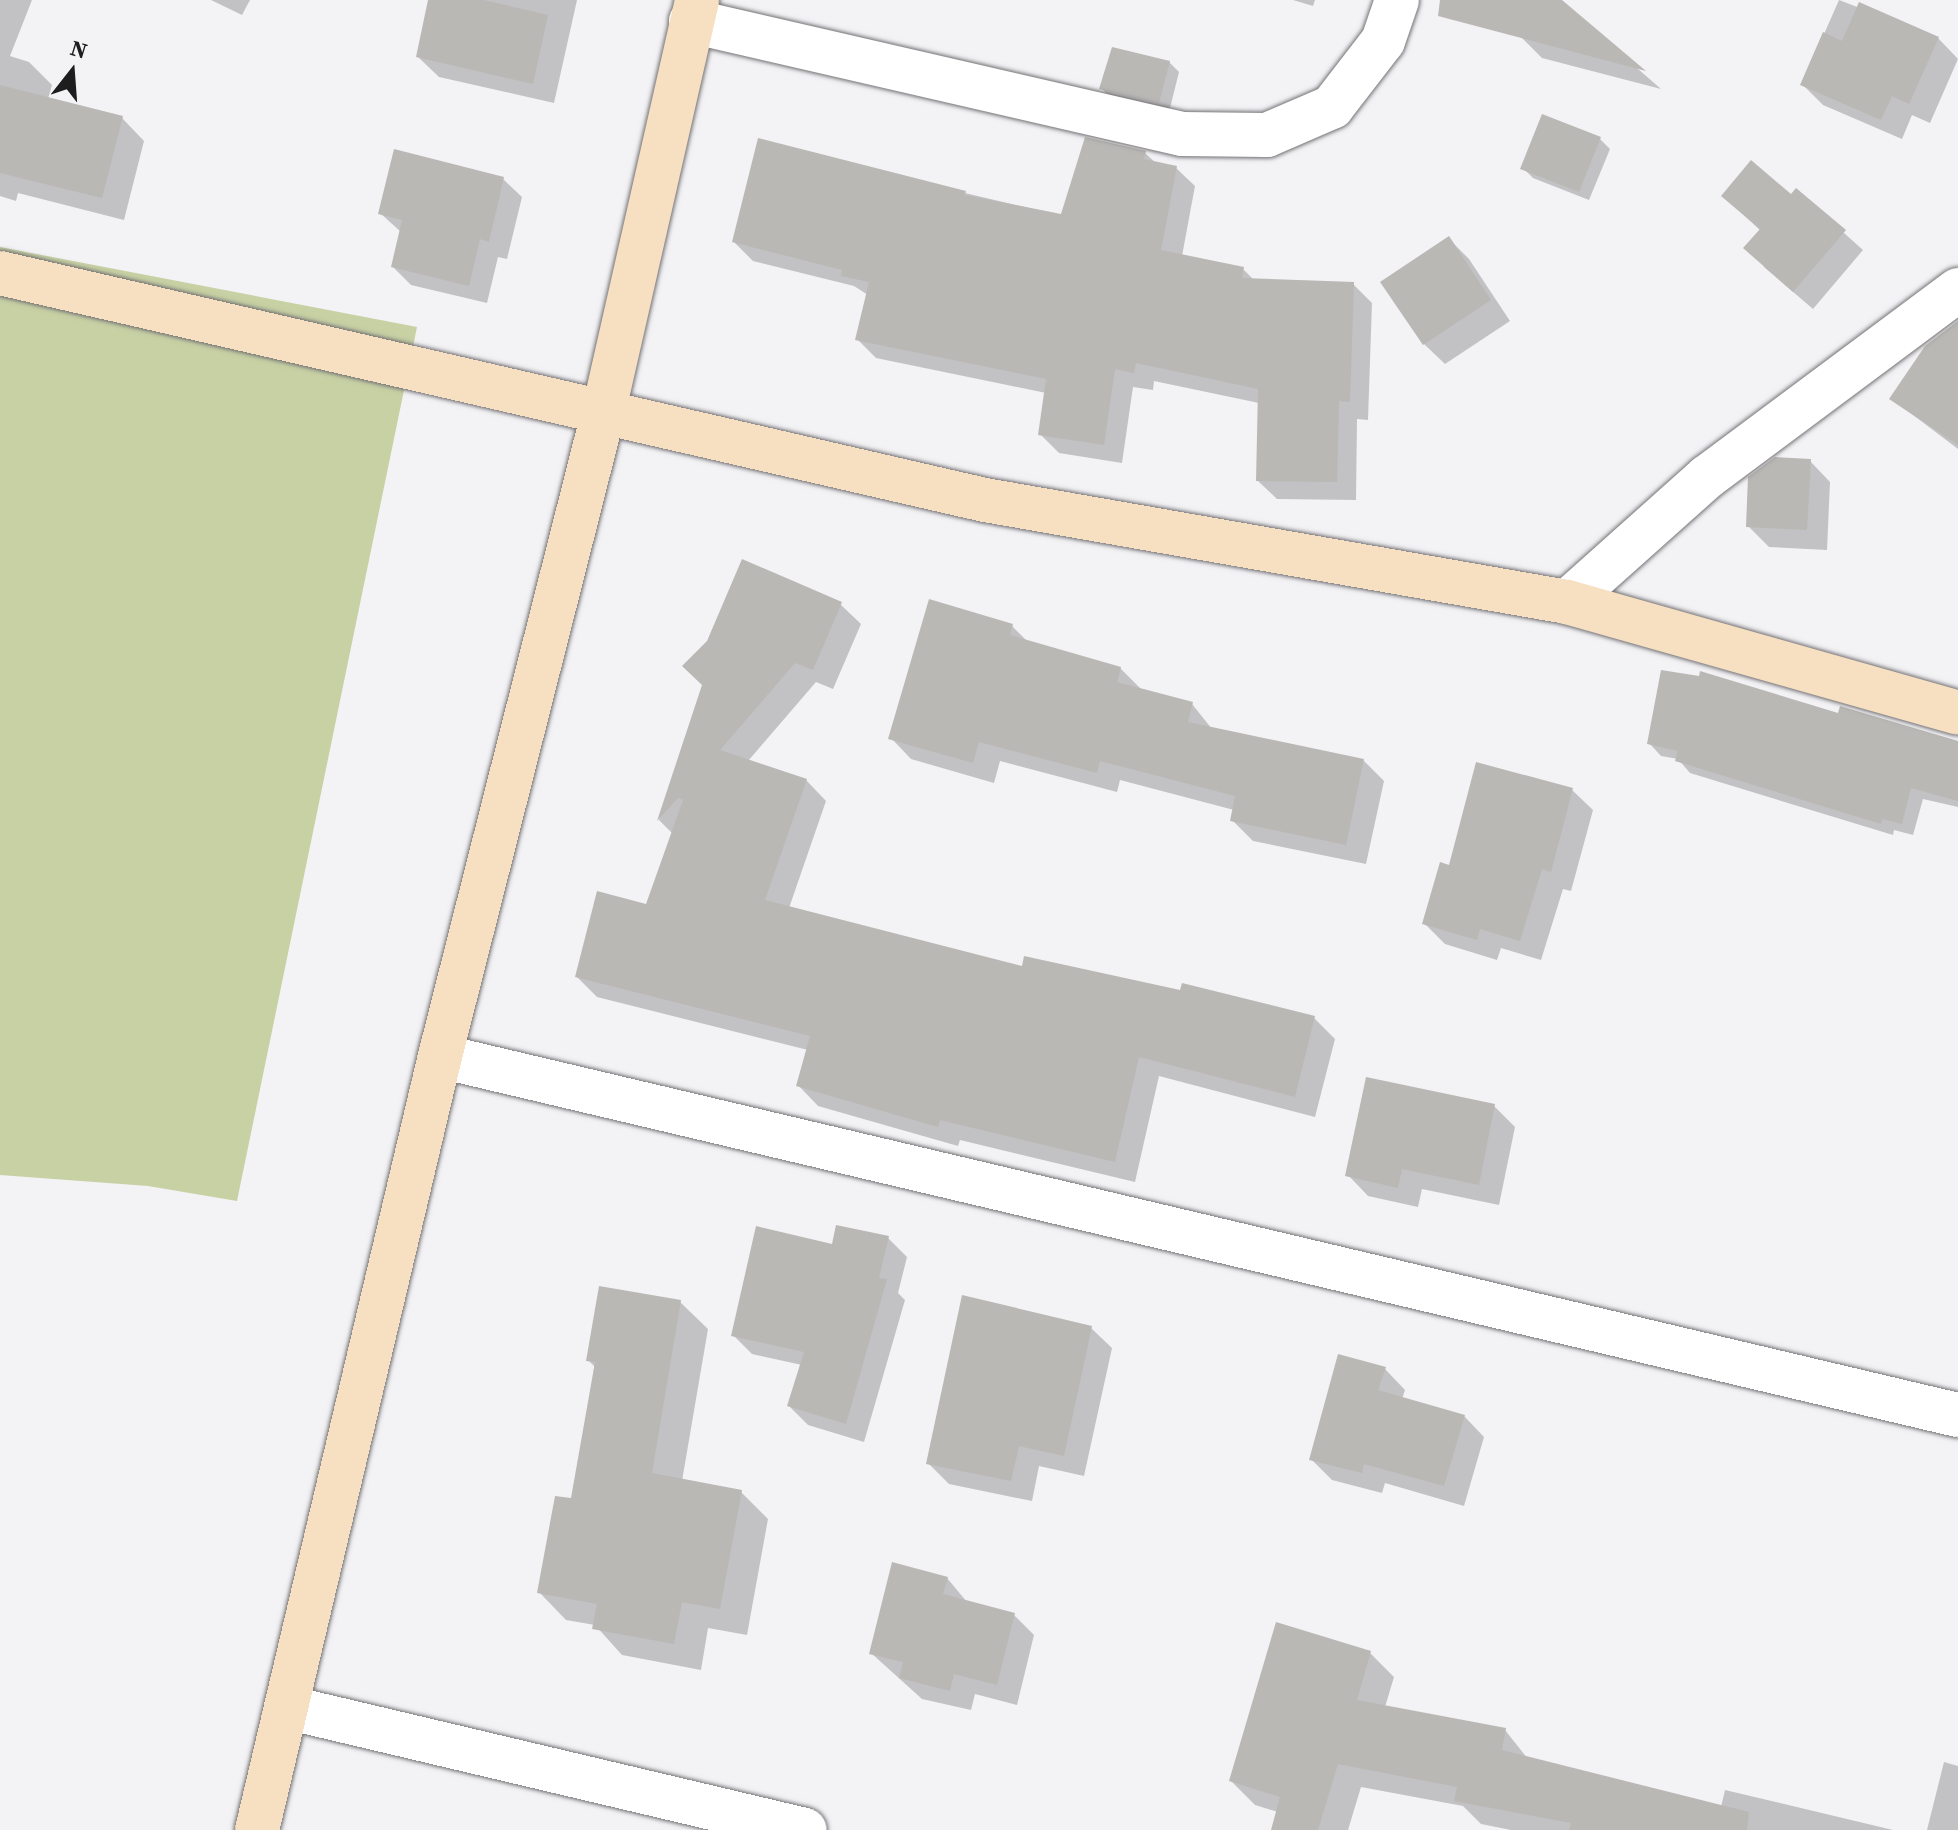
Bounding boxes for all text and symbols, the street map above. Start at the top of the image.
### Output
north arrow [32,32,112,112]
text: N [67,32,91,66]

